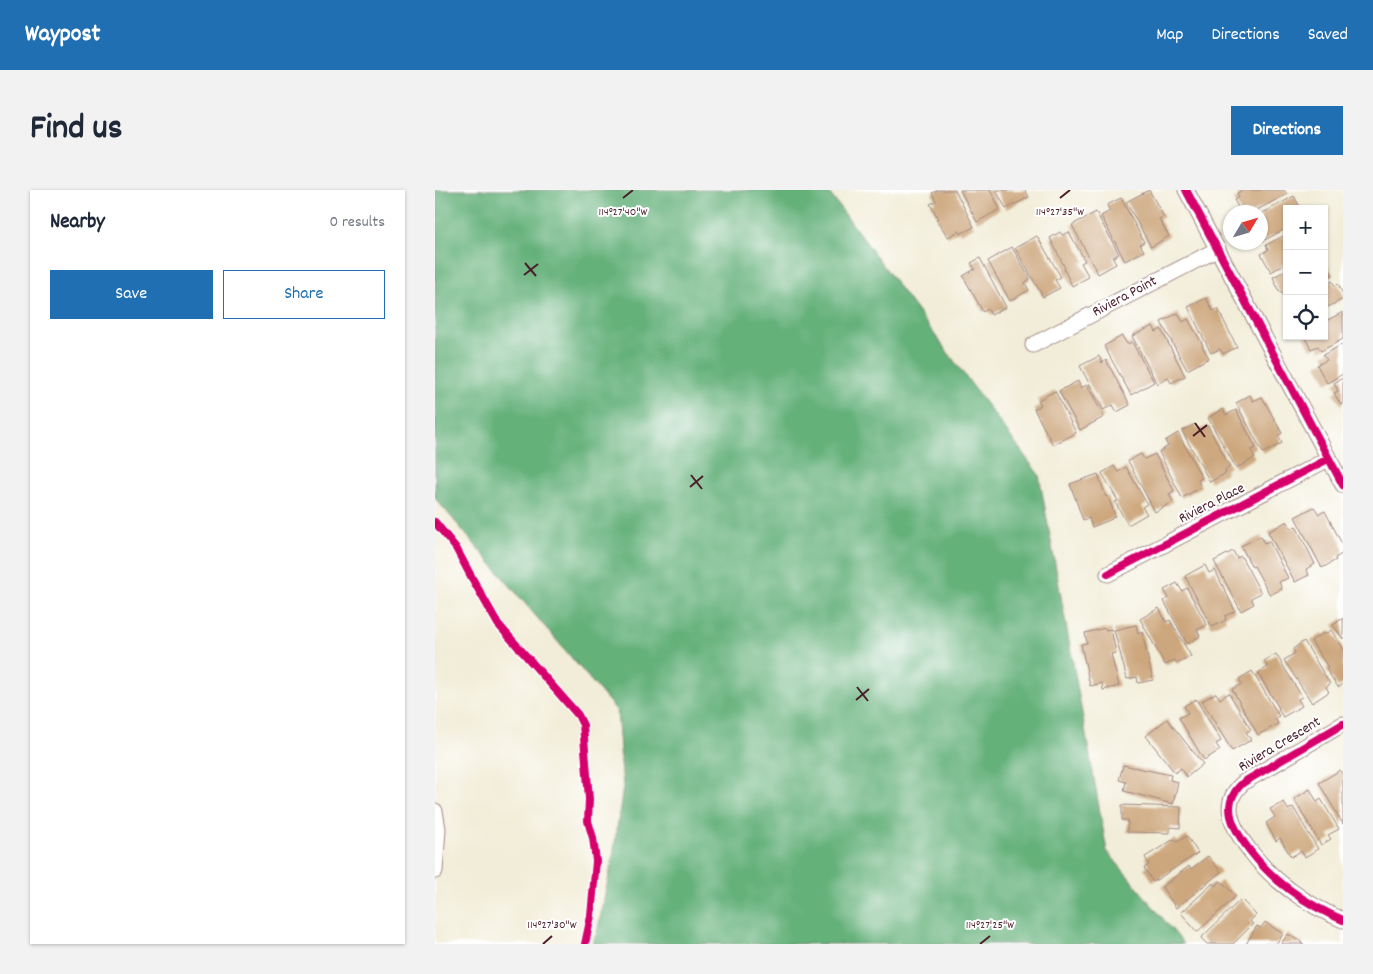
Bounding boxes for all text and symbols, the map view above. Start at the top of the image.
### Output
text: Waypost [25,18,100,52]
text: Map [1156,23,1183,48]
text: Directions [1211,23,1280,48]
text: Saved [1308,23,1348,48]
text: Find us [30,105,122,155]
button: Directions [1231,106,1343,155]
text: 114°27'40"W [599,204,648,221]
text: 114°27'35"W [1036,204,1084,221]
north arrow [1223,205,1268,250]
map controls [1283,205,1328,340]
button: + [1283,205,1328,250]
text: Nearby [50,208,105,238]
text: 0 results [330,211,385,234]
button: − [1283,250,1328,295]
button: Save [50,270,213,319]
button: Share [223,270,385,319]
street label: Riviera Point [1089,271,1162,323]
button: locate [1283,295,1328,340]
street label: Riviera Place [1175,478,1249,530]
street label: Riviera Crescent [1235,711,1326,778]
text: 114°27'30"W [527,917,577,934]
text: 114°27'25"W [966,917,1014,934]

